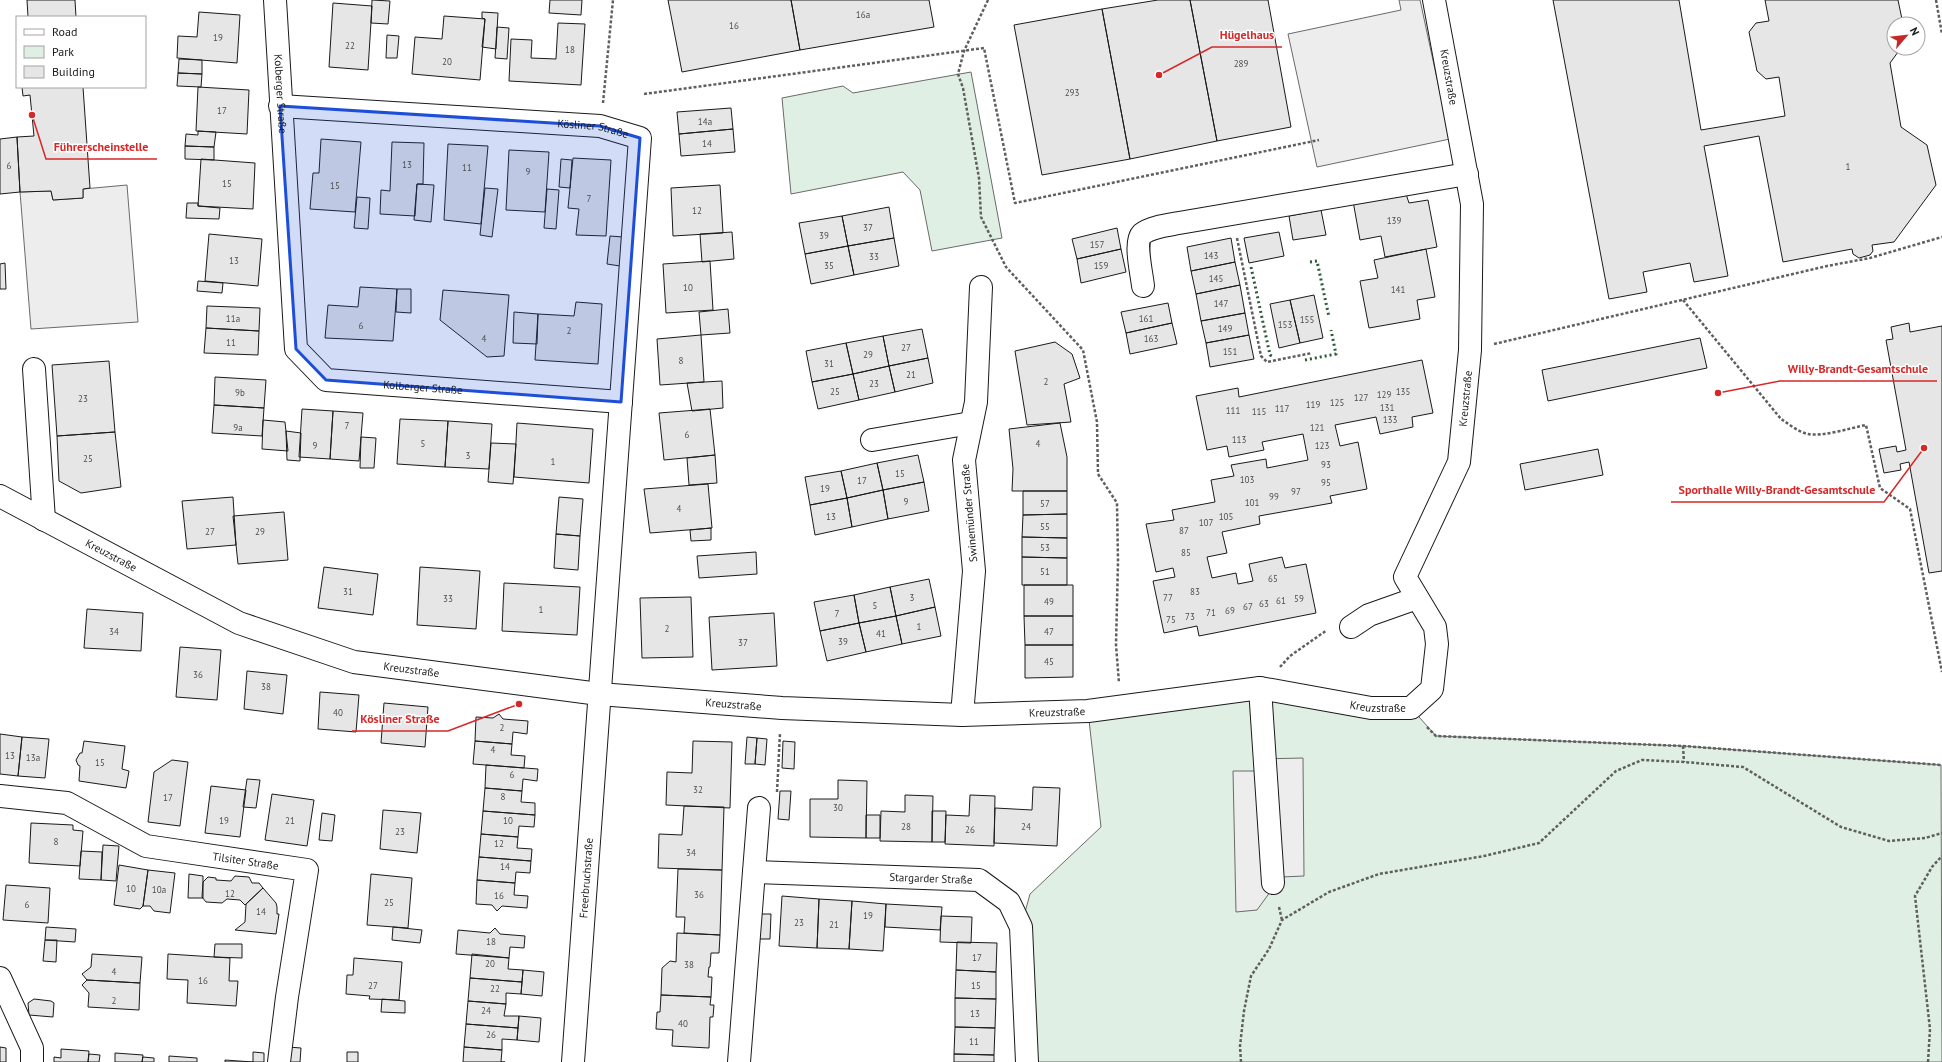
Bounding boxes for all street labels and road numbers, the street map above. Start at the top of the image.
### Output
street label: Kreuzstraße [1437,48,1461,106]
street label: Kolberger Straße [271,54,290,134]
street label: Kösliner Straße [557,116,631,141]
street label: Kreuzstraße [1456,369,1475,427]
street label: Kolberger Straße [383,377,464,397]
street label: Swinemünder Straße [958,463,980,563]
street label: Kreuzstraße [83,536,140,575]
street label: Kreuzstraße [383,659,441,680]
street label: Kreuzstraße [705,695,762,713]
street label: Kreuzstraße [1349,697,1406,715]
street label: Kreuzstraße [1029,704,1086,720]
street label: Freerbruchstraße [576,837,596,919]
street label: Tilsiter Straße [212,849,280,873]
street label: Stargarder Straße [889,870,973,887]

